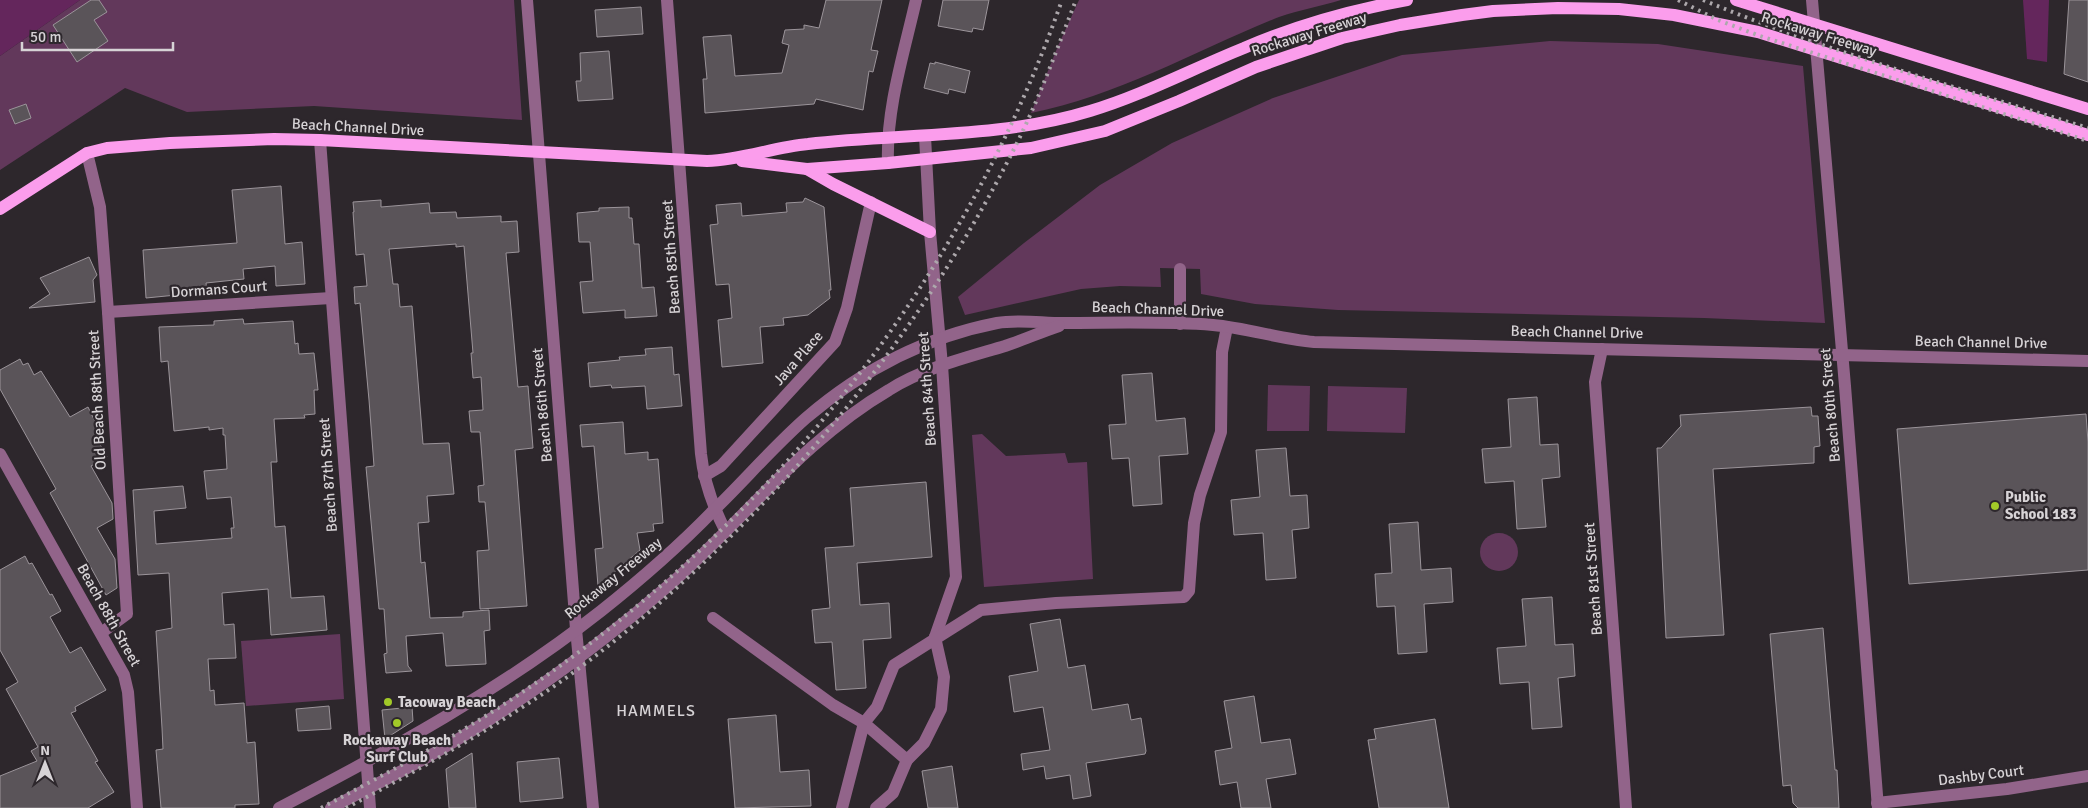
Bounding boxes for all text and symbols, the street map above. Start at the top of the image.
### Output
street label: Rockaway Freeway [1249,8,1369,60]
street label: Rockaway Freeway [1759,8,1879,60]
scale bar [22,20,174,52]
text: 50 m [30,28,61,46]
street label: Beach Channel Drive [291,115,425,139]
street label: Beach 85th Street [658,199,684,315]
street label: Dormans Court [170,277,268,301]
street label: Beach Channel Drive [1091,298,1225,320]
street label: Beach Channel Drive [1511,322,1643,342]
street label: Java Place [769,327,827,389]
street label: Old Beach 88th Street [84,330,110,470]
street label: Beach 84th Street [914,331,940,447]
street label: Beach Channel Drive [1915,332,2047,352]
street label: Beach 86th Street [528,347,556,463]
street label: Beach 80th Street [1816,347,1844,463]
street label: Beach 87th Street [315,417,341,533]
place label: Public School 183 [2005,488,2077,523]
marker: Public School 183 [1989,500,2001,512]
street label: Beach 81st Street [1580,522,1606,636]
street label: Rockaway Freeway [561,533,665,623]
street label: Beach 88th Street [73,560,145,670]
place label: Tacoway Beach [398,693,496,711]
marker: Tacoway Beach [382,696,394,708]
district label: HAMMELS [616,701,696,721]
marker: Rockaway Beach Surf Club [391,717,403,729]
place label: Rockaway Beach Surf Club [343,731,451,766]
north arrow [20,738,70,788]
text: N [40,742,50,759]
street label: Dashby Court [1937,761,2025,789]

